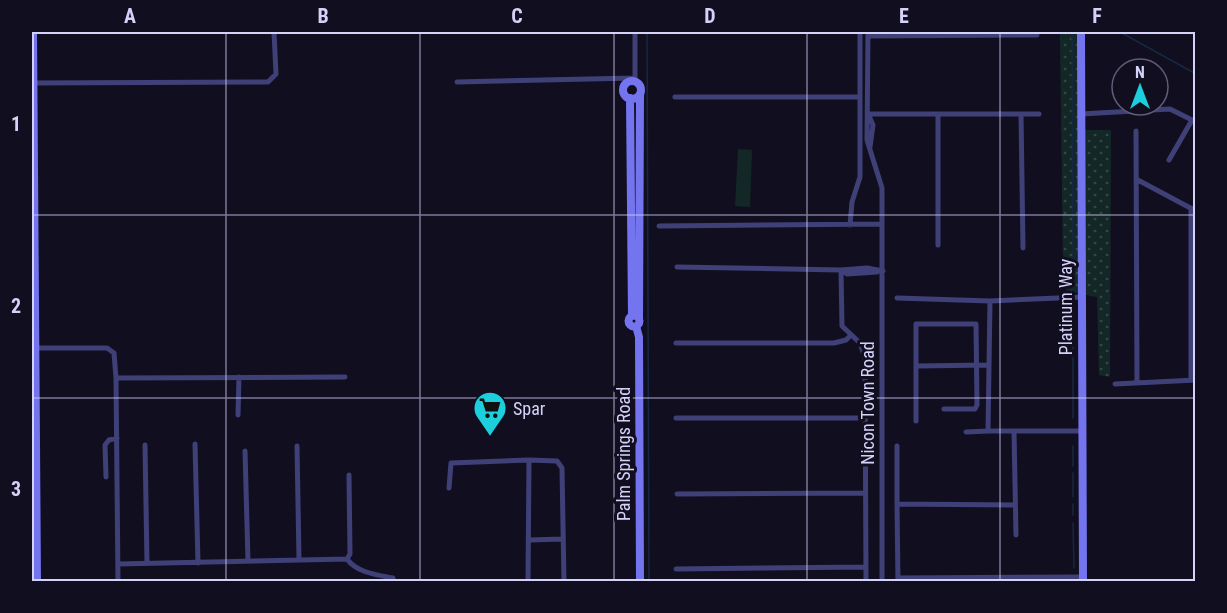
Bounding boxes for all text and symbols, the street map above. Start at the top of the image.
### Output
text: A [124,4,136,28]
text: B [317,4,329,28]
text: C [511,4,523,28]
text: D [704,4,716,28]
text: E [899,4,909,28]
text: F [1092,4,1102,28]
north arrow [1110,57,1170,117]
text: N [1135,63,1145,82]
text: 1 [11,112,21,136]
street label: Platinum Way [1055,258,1076,355]
text: 2 [11,294,21,318]
street label: Nicon Town Road [857,341,878,465]
street label: Palm Springs Road [613,387,634,521]
supermarket icon: Spar [472,390,508,437]
place label: Spar [513,398,546,419]
text: 3 [11,477,21,501]

